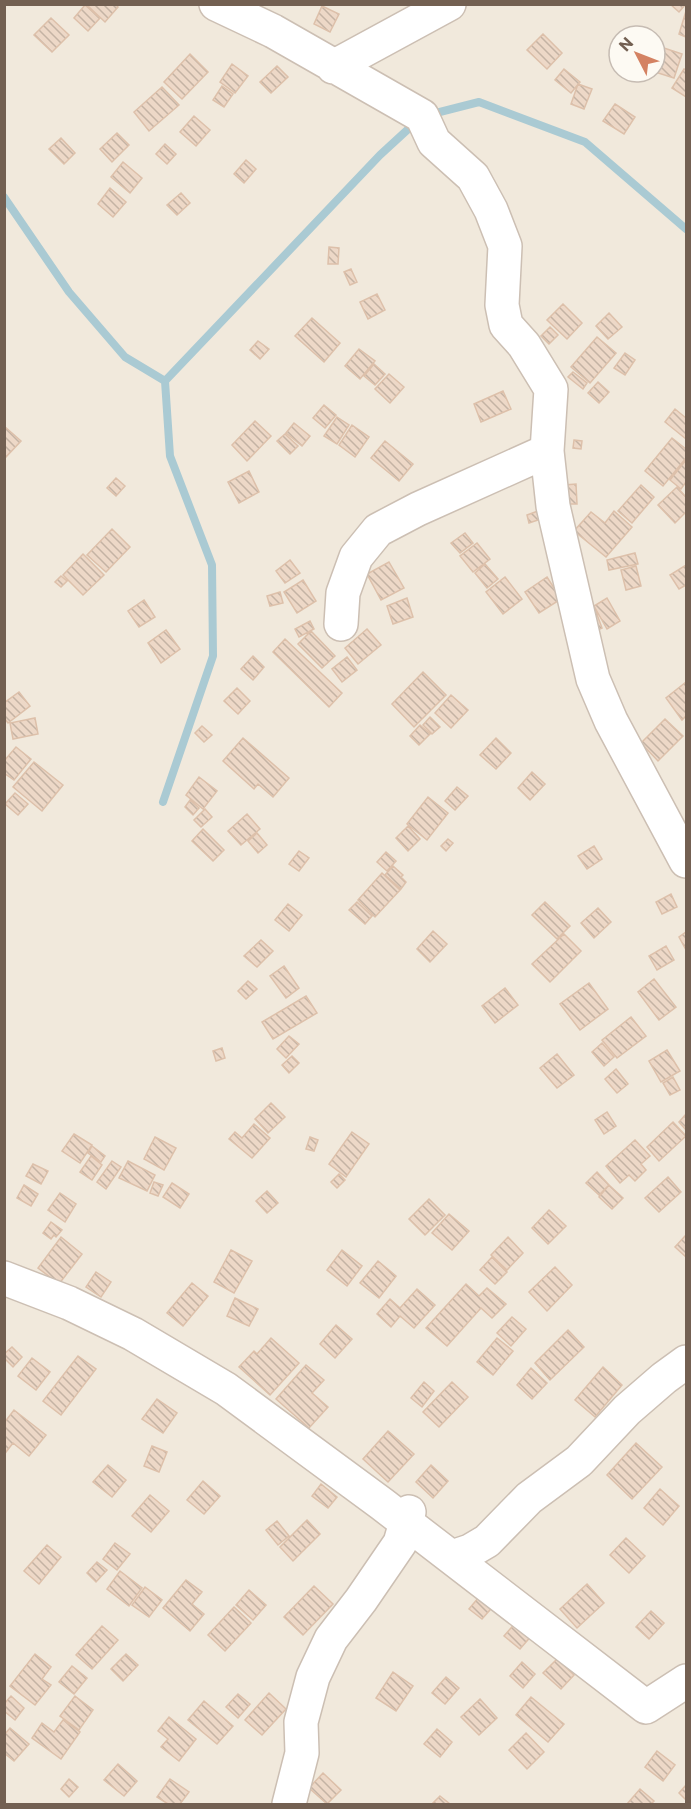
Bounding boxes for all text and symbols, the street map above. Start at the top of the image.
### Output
north arrow [607,24,667,84]
text: N [614,33,637,54]

